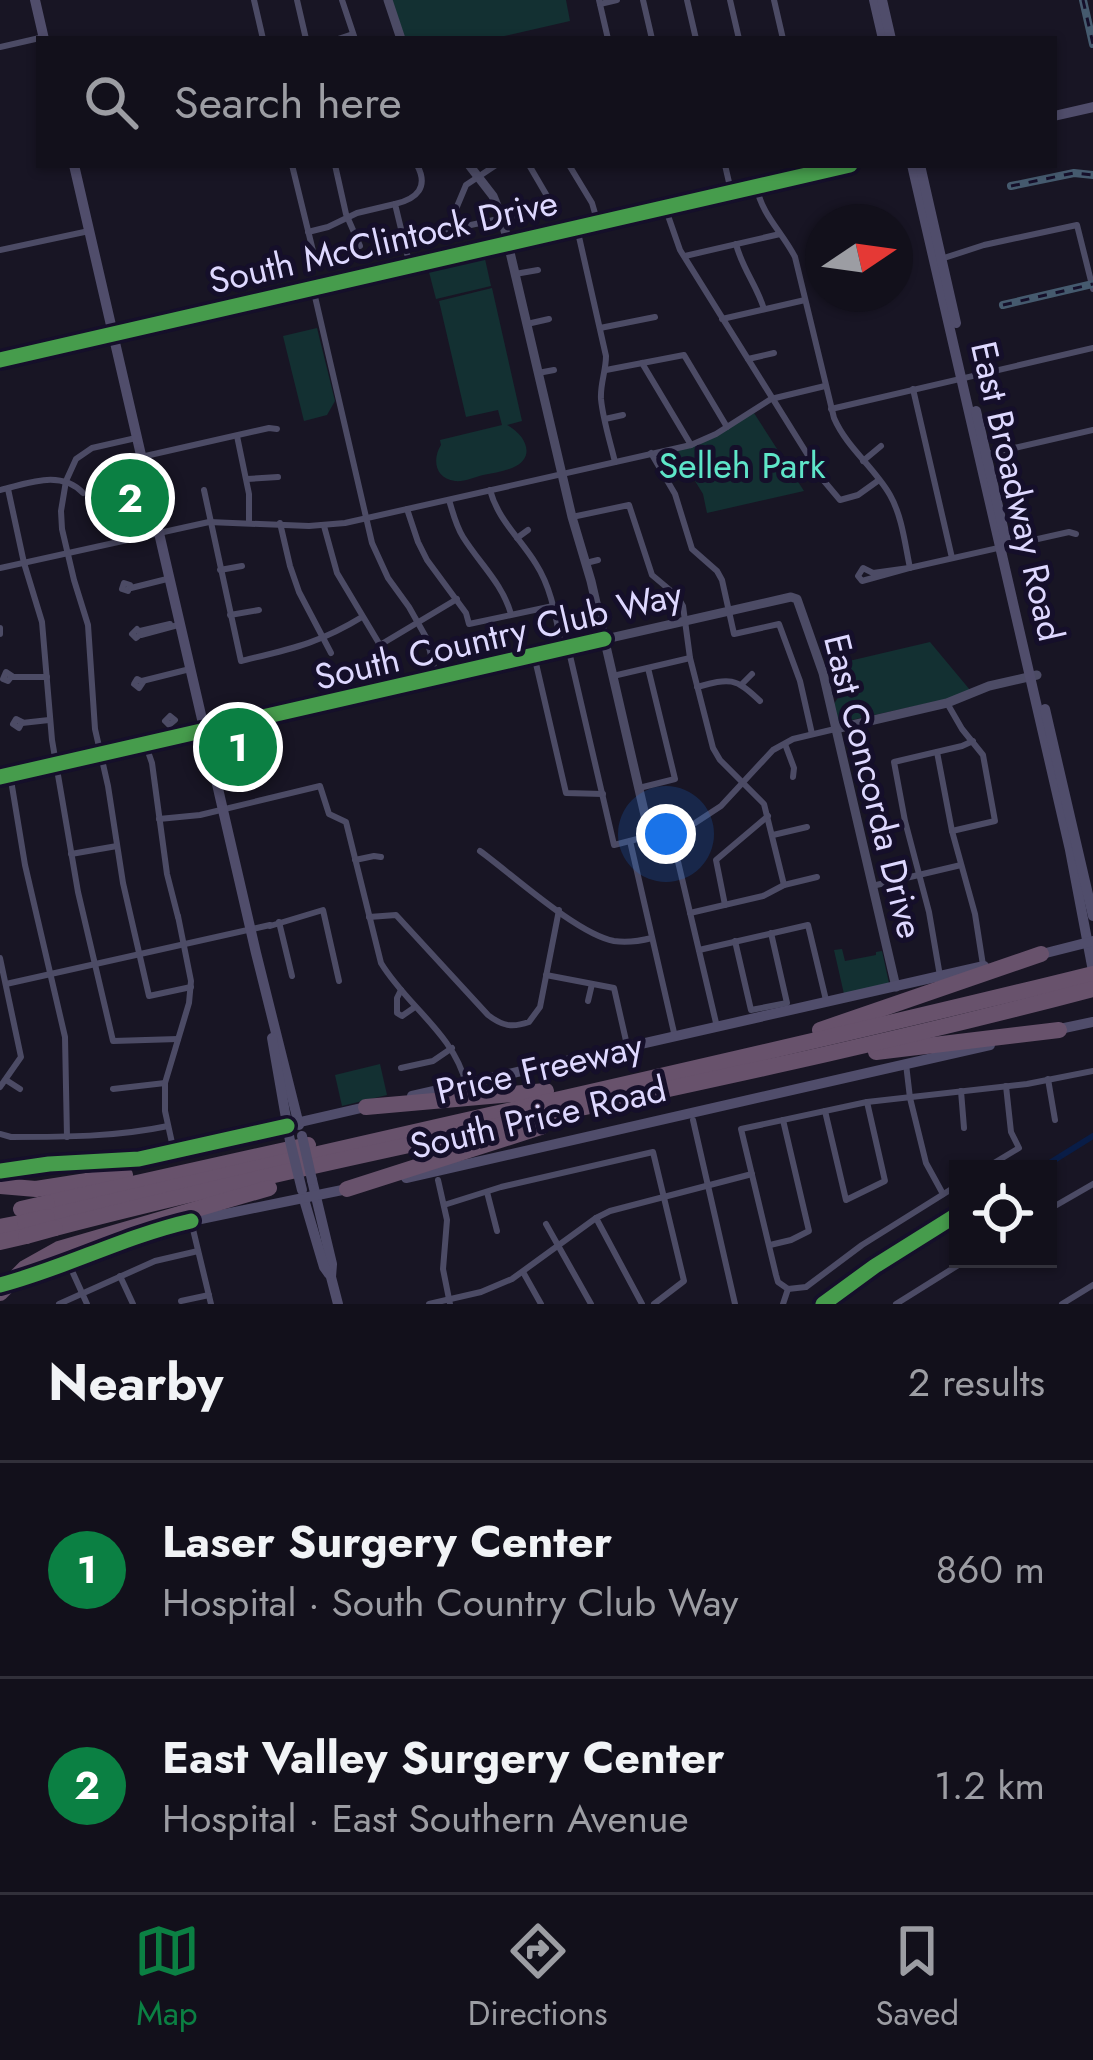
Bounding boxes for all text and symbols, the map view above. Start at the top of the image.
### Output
search box [36,36,1057,168]
icon: search [78,69,144,135]
text: Search here [174,70,402,135]
street label: South McClintock Drive [204,176,562,306]
north arrow [805,204,913,312]
street label: East Broadway Road [958,336,1078,646]
park label: Selleh Park [658,439,826,491]
pin: 2 [91,453,169,543]
street label: South Country Club Way [309,567,687,703]
street label: East Concorda Drive [811,628,937,944]
pin: 1 [199,702,277,792]
your location [636,804,696,864]
street label: Price Freeway [431,1019,647,1117]
street label: South Price Road [405,1062,671,1172]
map controls [949,1160,1057,1268]
button: locate [949,1160,1057,1268]
text: Nearby [48,1345,223,1419]
text: 2 results [908,1354,1045,1411]
text: Laser Surgery Center [162,1509,612,1574]
text: 1 [77,1541,97,1598]
text: 860 m [936,1541,1045,1598]
text: Hospital · South Country Club Way [162,1574,738,1631]
text: East Valley Surgery Center [162,1725,725,1790]
text: 2 [74,1757,100,1814]
text: 1.2 km [934,1757,1045,1814]
text: Hospital · East Southern Avenue [162,1790,689,1847]
tab: Map [134,1918,200,2037]
tab: Directions [468,1918,608,2037]
tab: Saved [875,1918,959,2037]

